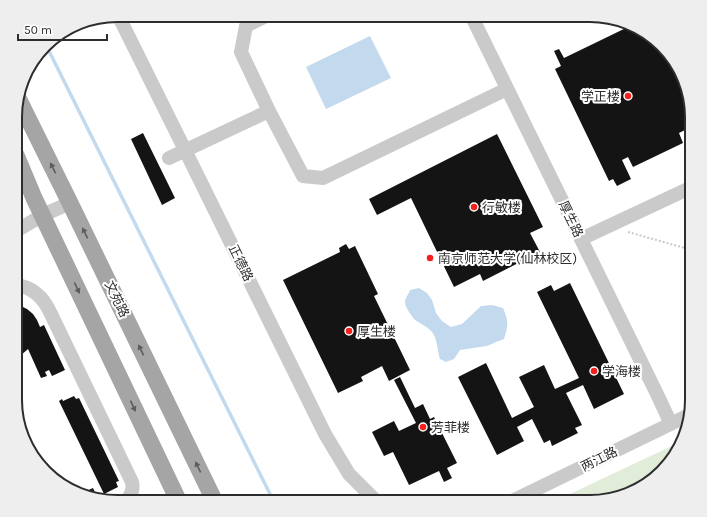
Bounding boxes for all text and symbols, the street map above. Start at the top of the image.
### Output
scale bar [18,16,107,42]
text: 50 m [24,23,52,37]
place label: 学正楼 [581,89,620,104]
marker: 学正楼 [623,91,633,101]
one-way arrow [50,163,56,174]
street label: 厚生路 [556,198,586,240]
place label: 行敏楼 [482,200,521,215]
marker: 行敏楼 [469,202,479,212]
one-way arrow [81,227,88,238]
street label: 正德路 [226,242,256,284]
place label: 南京师范大学(仙林校区) [438,251,577,266]
marker: 南京师范大学(仙林校区) [425,253,435,263]
street label: 文苑路 [102,278,132,320]
one-way arrow [74,283,80,294]
place label: 厚生楼 [357,324,396,339]
marker: 厚生楼 [344,326,354,336]
one-way arrow [138,344,144,355]
place label: 学海楼 [602,364,641,379]
marker: 学海楼 [589,366,599,376]
one-way arrow [130,400,136,411]
place label: 芳菲楼 [431,420,470,435]
marker: 芳菲楼 [418,422,428,432]
street label: 两江路 [578,444,620,474]
one-way arrow [195,461,201,472]

